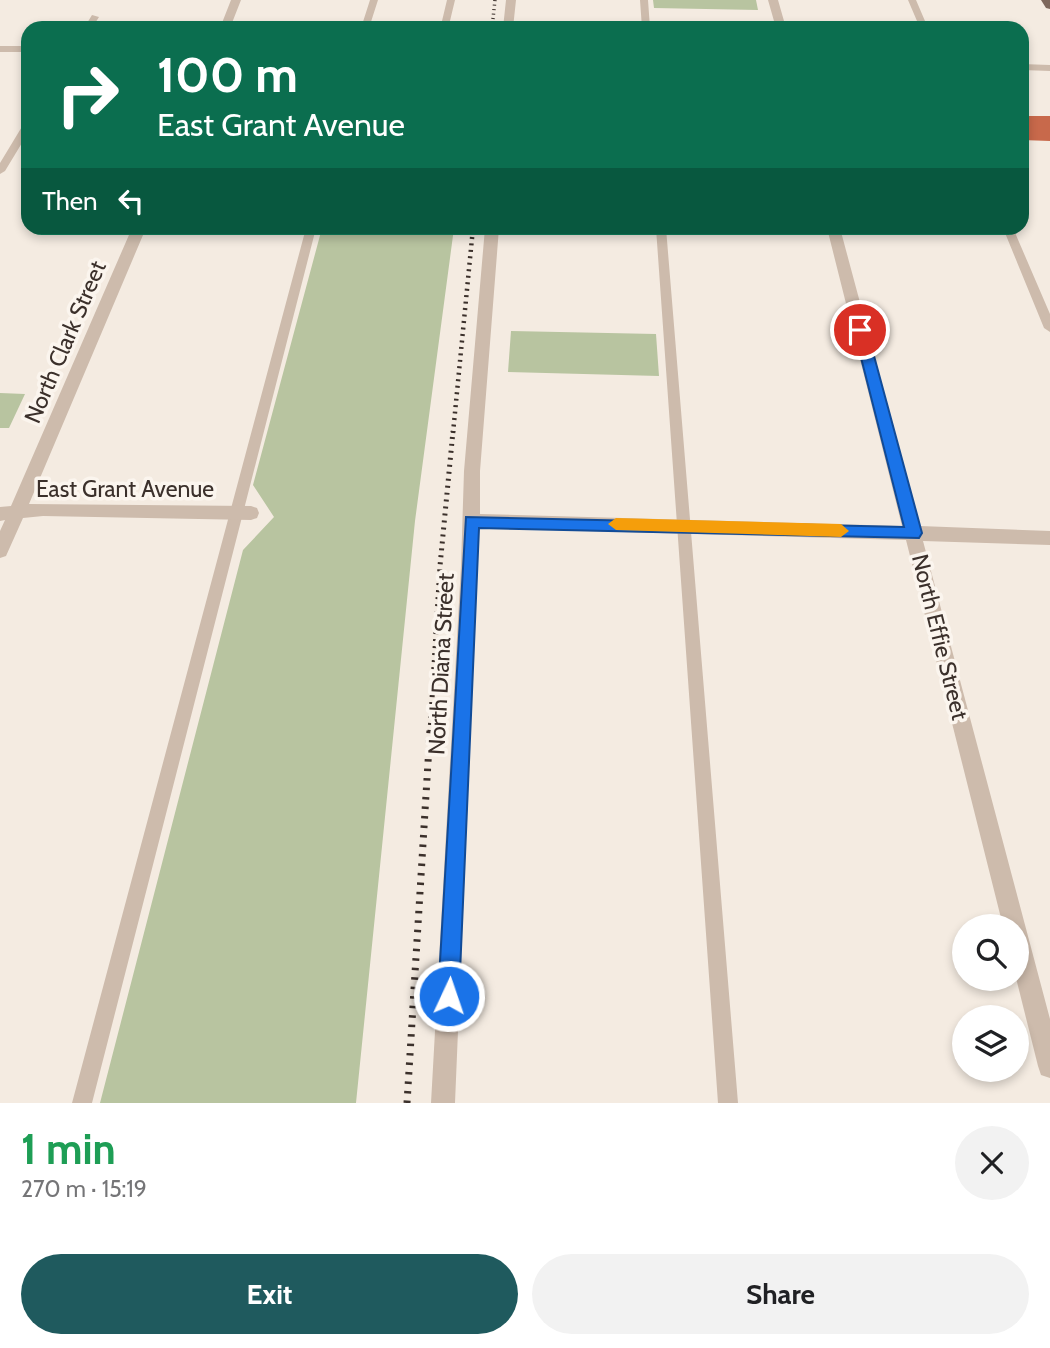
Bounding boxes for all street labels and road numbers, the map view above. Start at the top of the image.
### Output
street label: North Clark Street [18,256,112,427]
street label: East Grant Avenue [36,475,214,503]
street label: North Effie Street [906,551,974,723]
street label: North Diana Street [422,572,460,756]

